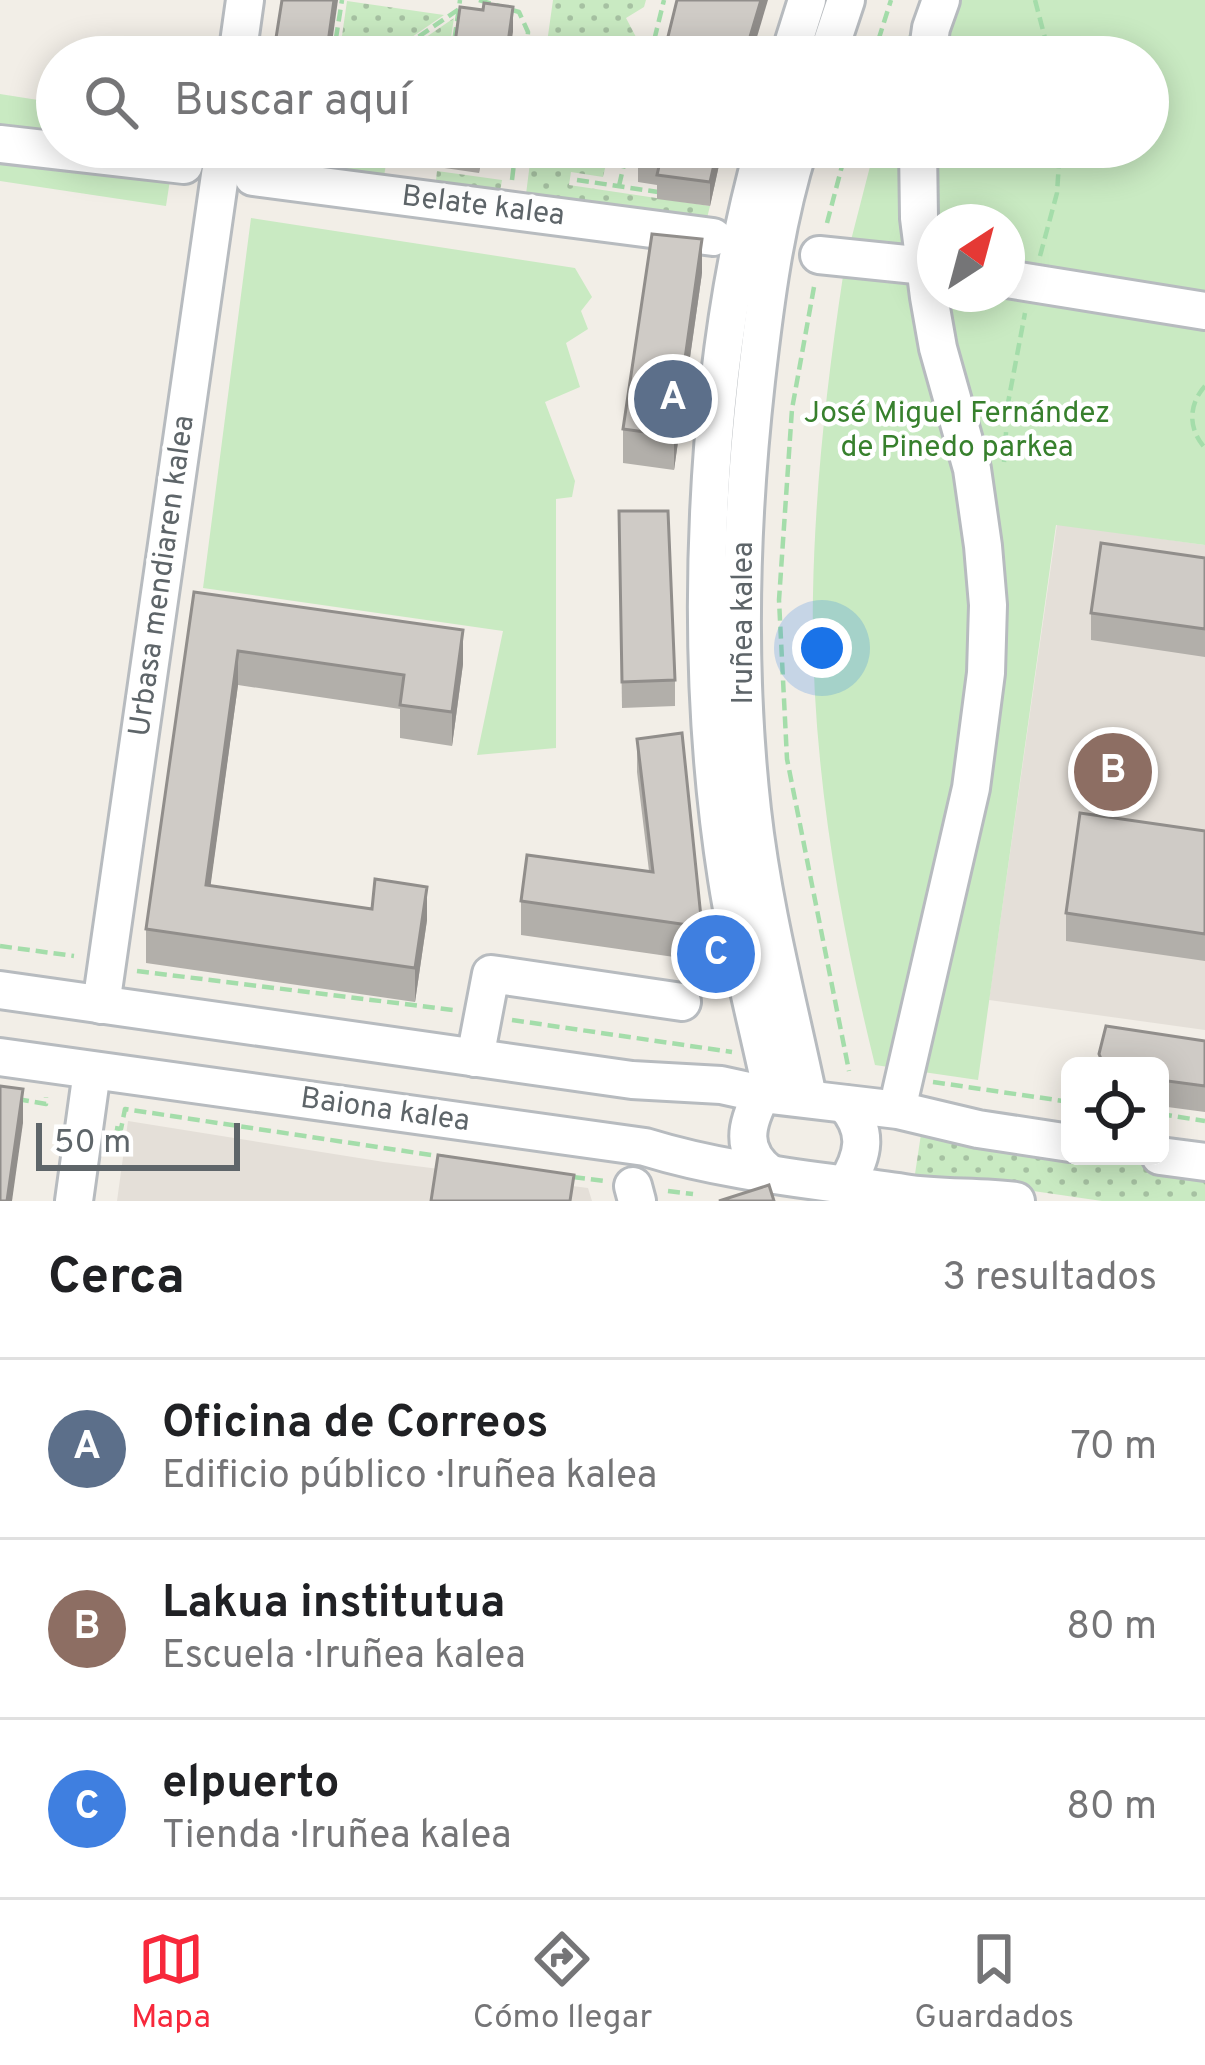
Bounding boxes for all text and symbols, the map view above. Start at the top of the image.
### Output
search box [36,36,1169,168]
icon: search [78,69,144,135]
text: Buscar aquí [174,74,410,131]
street label: Belate kalea [399,179,567,235]
north arrow [917,204,1025,312]
pin: A [634,354,712,444]
park label: José Miguel Fernández de Pinedo parkea [804,396,1110,467]
street label: Urbasa mendiaren kalea [122,413,204,739]
street label: Iruñea kalea [726,541,763,705]
your location [792,618,852,678]
pin: B [1074,727,1152,817]
pin: C [677,909,755,999]
map controls [1061,1057,1169,1165]
button: locate [1061,1057,1169,1165]
street label: Baiona kalea [298,1081,472,1141]
scale bar [36,1117,240,1170]
text: 50 m [54,1123,131,1165]
text: Cerca [48,1247,185,1312]
text: 3 resultados [942,1255,1157,1304]
text: Oficina de Correos [162,1396,548,1453]
text: A [73,1424,101,1473]
text: 70 m [1071,1424,1157,1473]
text: Edificio público · Iruñea kalea [162,1453,657,1502]
text: Lakua institutua [162,1576,505,1633]
text: B [74,1604,100,1653]
text: 80 m [1066,1604,1157,1653]
text: Escuela · Iruñea kalea [162,1633,526,1682]
text: elpuerto [162,1756,339,1813]
text: C [75,1784,99,1833]
text: 80 m [1066,1784,1157,1833]
text: Tienda · Iruñea kalea [162,1813,512,1862]
tab: Mapa [131,1926,211,2040]
tab: Cómo llegar [473,1926,652,2040]
tab: Guardados [914,1926,1074,2040]

